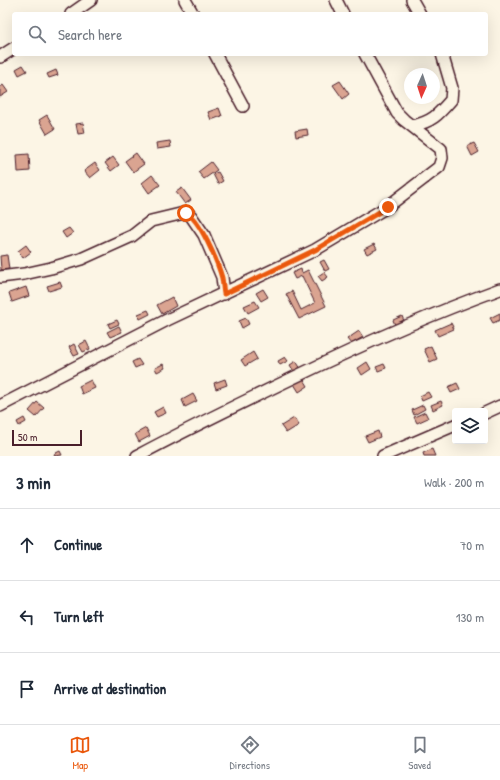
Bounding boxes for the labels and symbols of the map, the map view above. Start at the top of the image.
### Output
north arrow [404,68,440,104]
route end [379,198,397,216]
route start [177,204,195,222]
scale bar [12,428,82,447]

